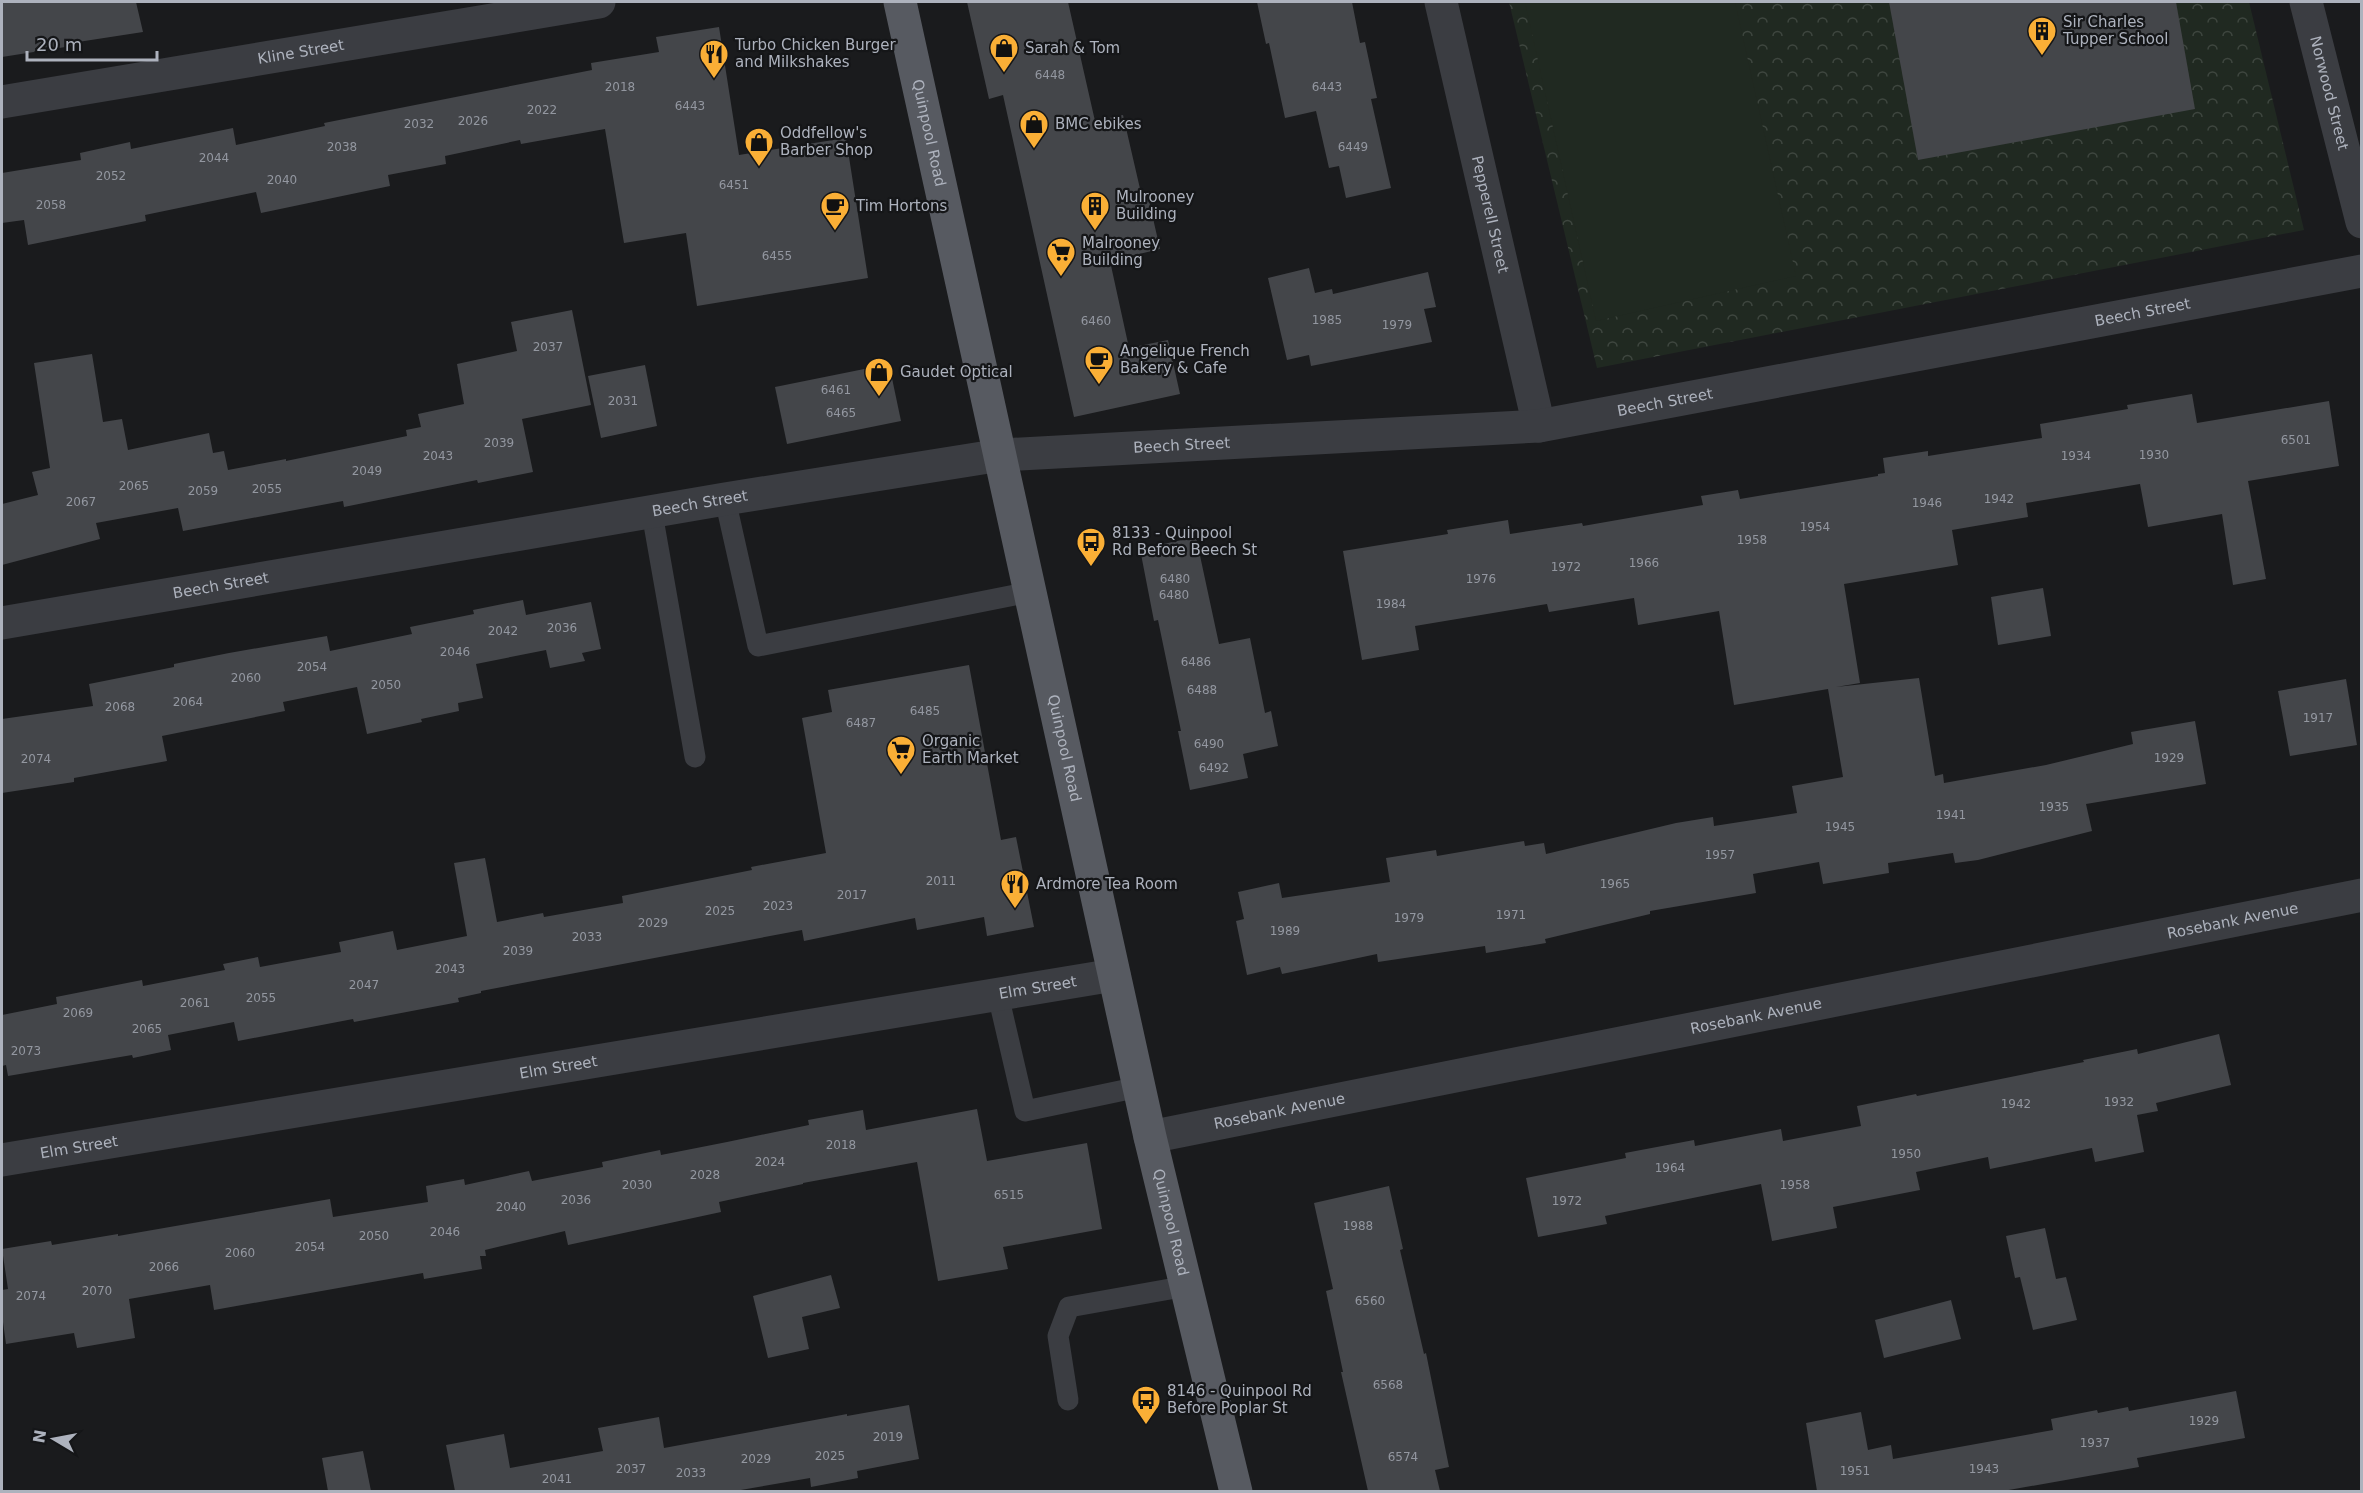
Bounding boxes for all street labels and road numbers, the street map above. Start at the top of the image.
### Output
street label: Norwood Street [2306,34,2352,152]
street label: Kline Street [256,36,346,68]
street label: Quinpool Road [908,77,949,188]
street label: Pepperell Street [1468,154,1512,275]
street label: Beech Street [2093,294,2192,330]
street label: Beech Street [1616,384,1714,420]
street label: Beech Street [1133,434,1231,457]
street label: Beech Street [651,486,749,520]
street label: Beech Street [172,568,270,603]
street label: Quinpool Road [1044,693,1085,804]
street label: Rosebank Avenue [2165,899,2300,943]
street label: Elm Street [997,972,1078,1003]
street label: Rosebank Avenue [1689,994,1823,1038]
street label: Elm Street [518,1052,599,1083]
street label: Rosebank Avenue [1212,1089,1347,1133]
street label: Elm Street [39,1132,119,1163]
street label: Quinpool Road [1149,1167,1192,1278]

